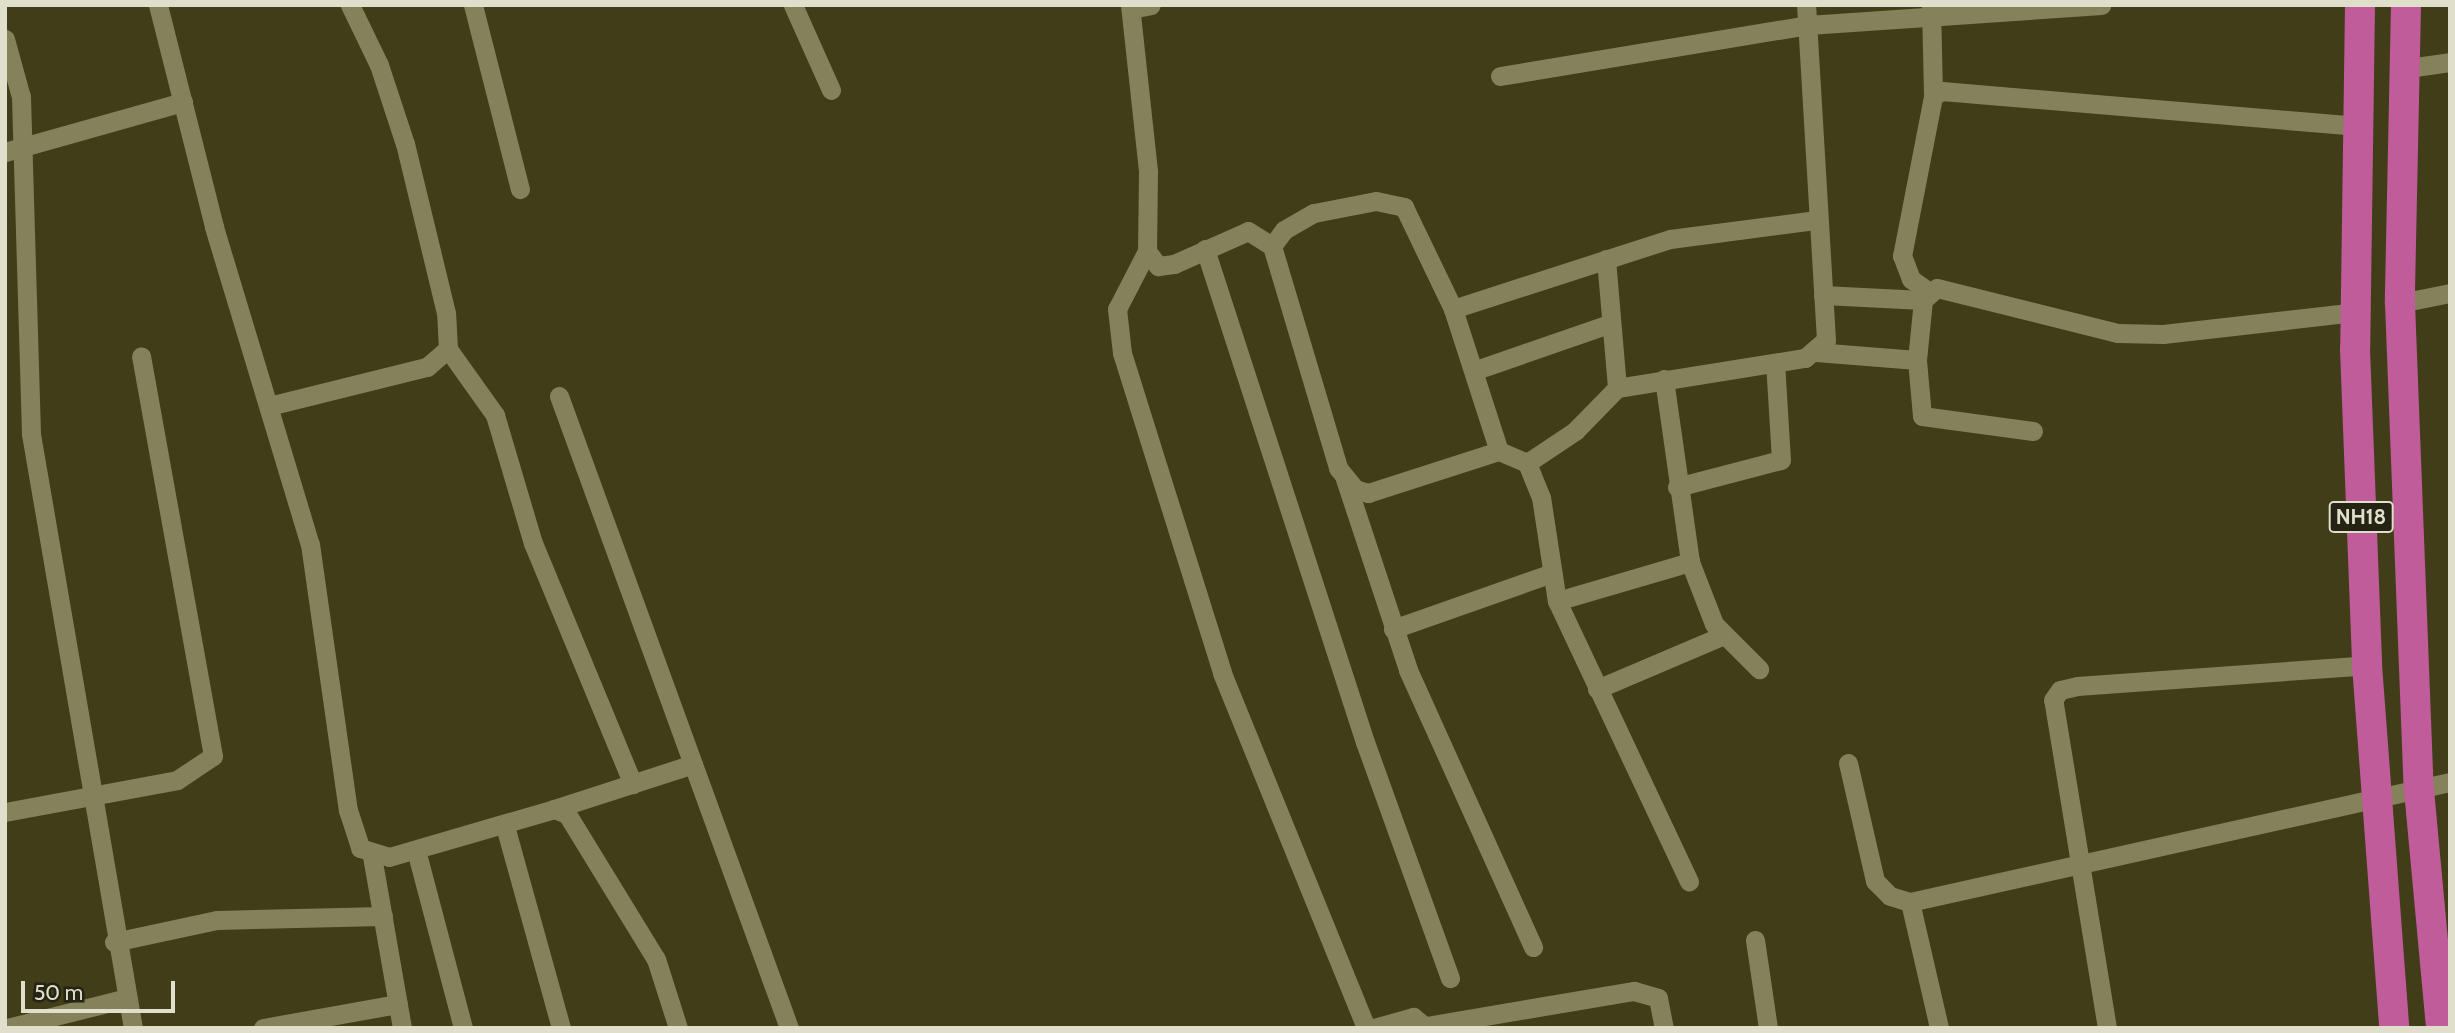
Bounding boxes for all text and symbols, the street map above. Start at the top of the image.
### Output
road number: NH18 [2328,500,2394,534]
scale bar [24,967,178,1011]
text: 50 m [34,980,83,1005]

